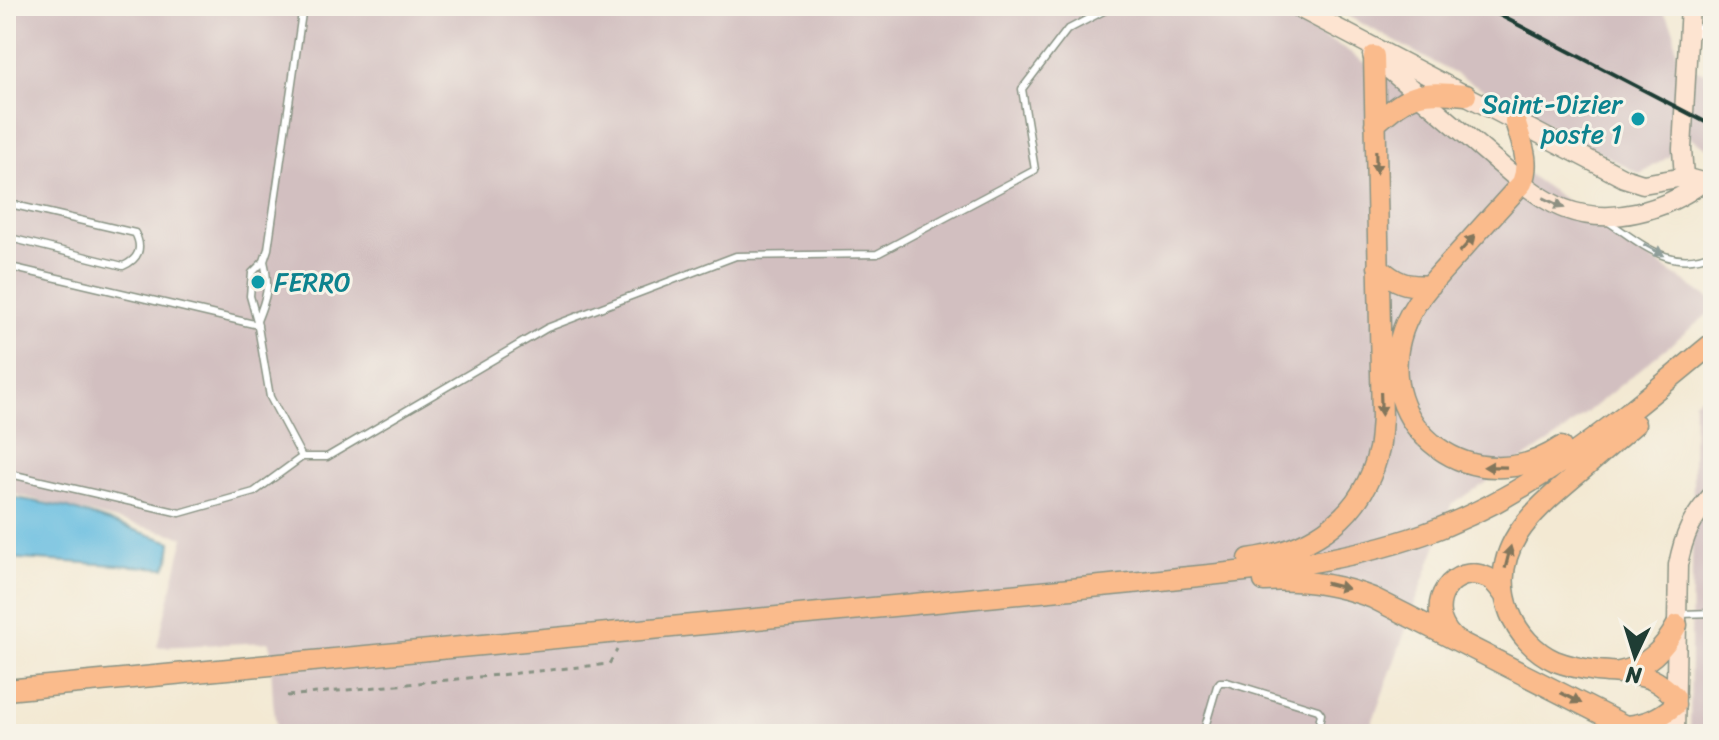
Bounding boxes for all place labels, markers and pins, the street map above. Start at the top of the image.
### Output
place label: Saint-Dizier poste 1 [1482,81,1623,157]
marker: Saint-Dizier poste 1 [1629,110,1647,128]
place label: FERRO [274,259,351,305]
marker: FERRO [249,273,267,291]

